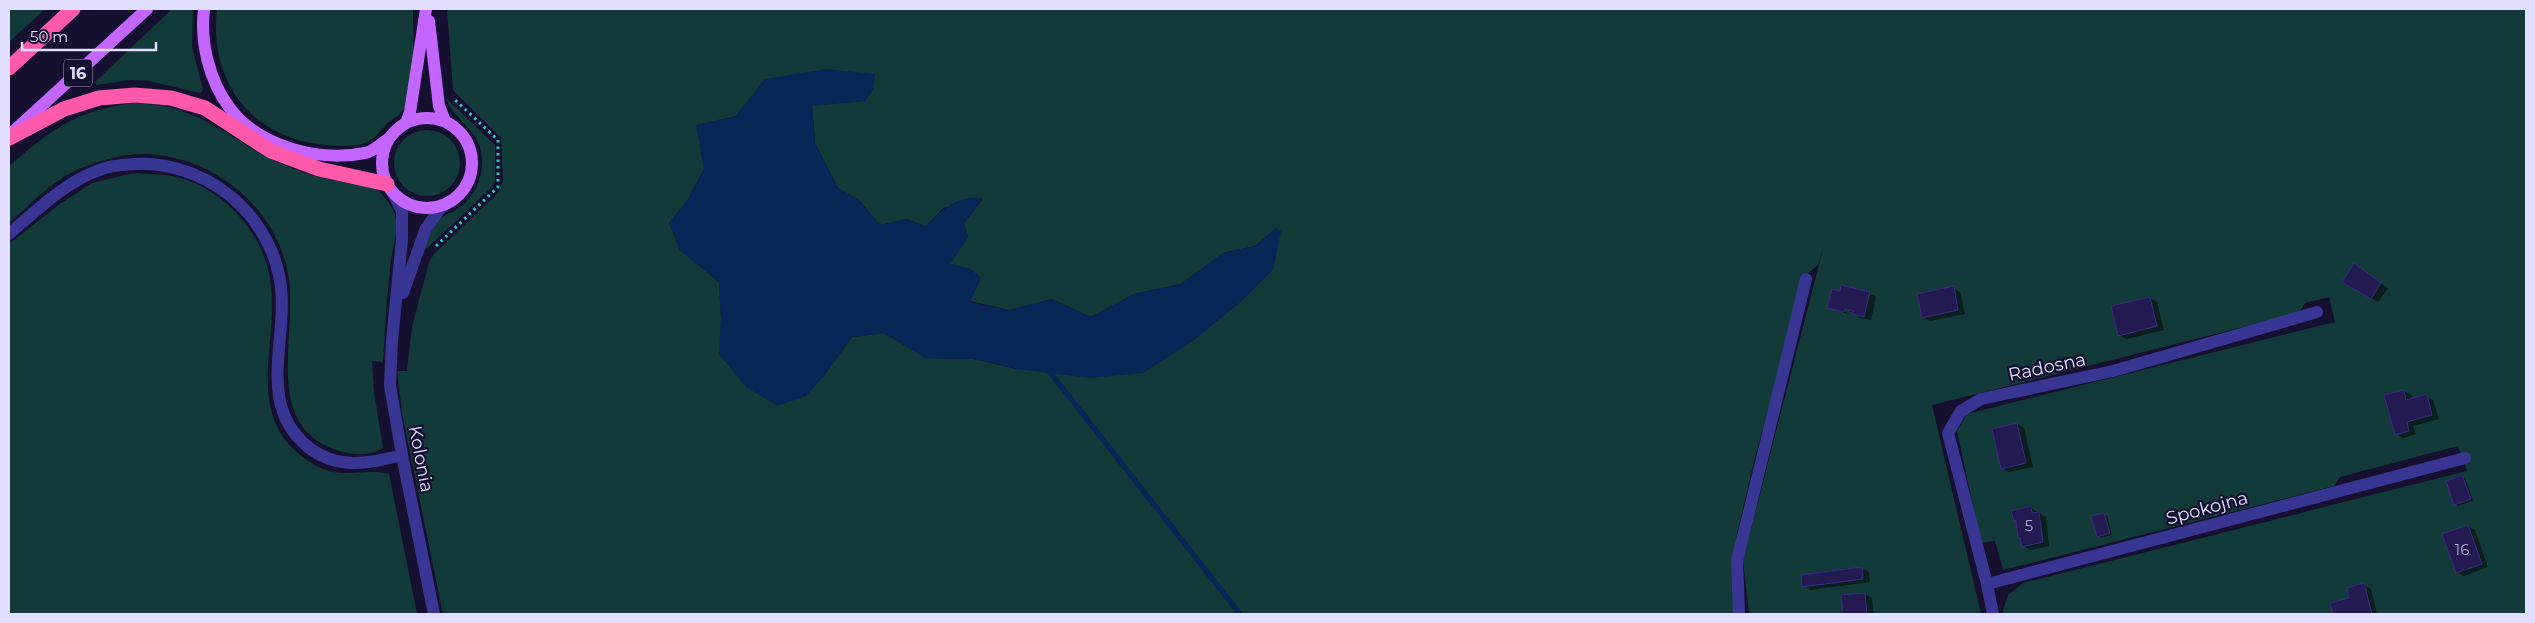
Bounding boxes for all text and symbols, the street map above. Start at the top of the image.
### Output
scale bar [22,20,156,52]
text: 50 m [30,27,68,46]
road number: 16 [64,59,92,86]
street label: Radosna [2006,348,2088,386]
street label: Kolonia [404,424,438,494]
street label: Spokojna [2164,487,2250,529]
house number: 5 [2025,516,2033,535]
house number: 16 [2455,540,2469,559]

